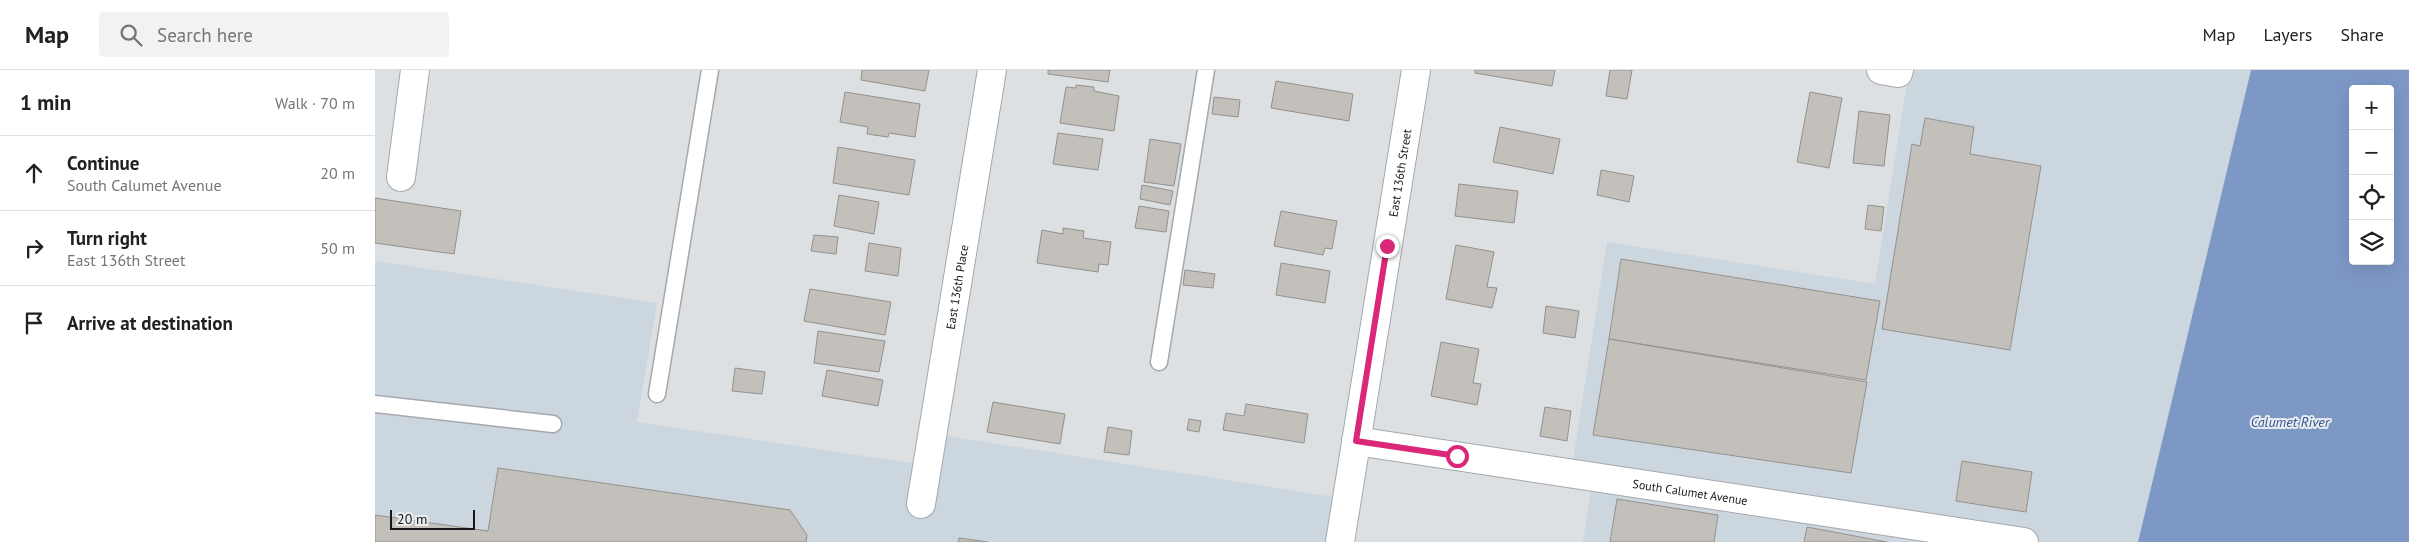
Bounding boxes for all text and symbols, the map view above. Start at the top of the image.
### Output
search box [99,12,449,57]
text: Map [25,19,69,50]
icon: search [117,21,145,49]
text: Search here [157,23,253,47]
text: Map [2203,23,2235,46]
text: Layers [2263,23,2312,46]
text: Share [2340,23,2384,46]
map controls [2349,85,2394,265]
button: + [2349,85,2394,130]
text: 1 min [20,89,71,116]
text: Walk · 70 m [275,93,355,113]
street label: East 136th Street [1385,128,1414,218]
button: − [2349,130,2394,175]
text: Continue [67,151,139,175]
icon: ahead [20,159,48,187]
text: 20 m [320,163,355,183]
text: South Calumet Avenue [67,175,222,195]
button: locate [2349,175,2394,220]
button: layers [2349,220,2394,265]
text: Turn right [67,226,147,250]
icon: right [20,234,48,262]
route end [1376,235,1399,258]
text: 50 m [320,238,355,258]
street label: East 136th Place [942,243,971,330]
text: East 136th Street [67,250,185,270]
icon: arrive [20,309,48,337]
text: Arrive at destination [67,311,233,335]
water label: Calumet River [2251,413,2331,431]
route start [1446,445,1469,468]
street label: South Calumet Avenue [1632,475,1749,508]
scale bar [390,507,475,530]
text: 20 m [397,510,427,528]

